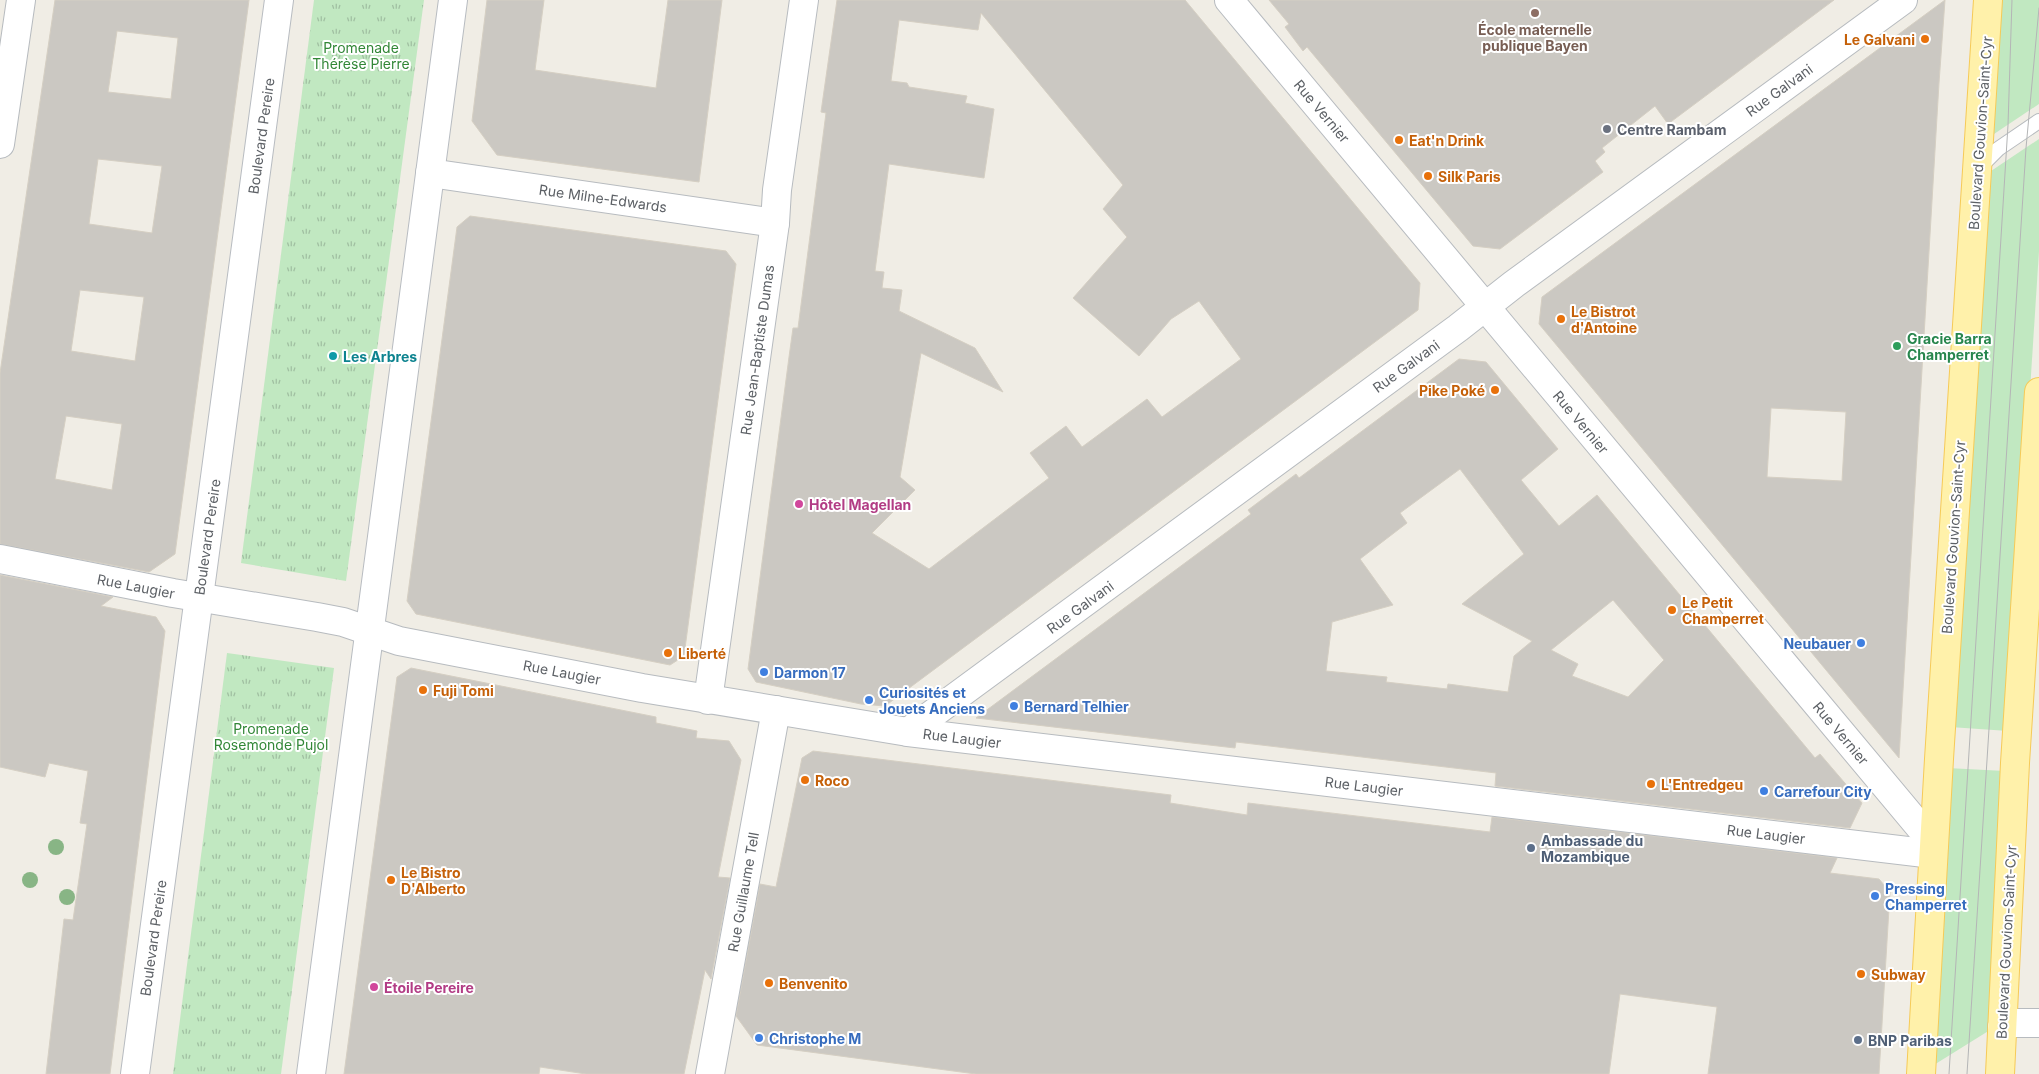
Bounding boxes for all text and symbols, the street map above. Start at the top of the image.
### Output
marker: École maternelle publique Bayen [1529,7,1541,19]
place label: École maternelle publique Bayen [1478,20,1592,54]
place label: Le Galvani [1844,31,1915,48]
marker: Le Galvani [1919,33,1931,45]
street label: Boulevard Gouvion-Saint-Cyr [1965,35,1995,231]
park label: Promenade Thérèse Pierre [312,39,410,72]
street label: Rue Galvani [1742,60,1816,120]
street label: Rue Vernier [1291,76,1353,146]
street label: Boulevard Pereire [244,77,278,195]
place label: Centre Rambam [1617,121,1726,138]
marker: Centre Rambam [1601,123,1613,135]
place label: Eat'n Drink [1409,132,1485,149]
marker: Eat'n Drink [1393,134,1405,146]
place label: Silk Paris [1438,168,1501,185]
marker: Silk Paris [1422,170,1434,182]
street label: Rue Milne-Edwards [538,181,668,215]
street label: Rue Jean-Baptiste Dumas [737,264,777,436]
place label: Le Bistrot d'Antoine [1571,303,1637,336]
marker: Le Bistrot d'Antoine [1555,313,1567,325]
place label: Gracie Barra Champerret [1907,330,1992,363]
street label: Rue Galvani [1369,336,1443,396]
marker: Gracie Barra Champerret [1891,340,1903,352]
place label: Les Arbres [343,348,417,365]
marker: Les Arbres [327,350,339,362]
place label: Pike Poké [1419,382,1485,399]
marker: Pike Poké [1489,384,1501,396]
street label: Rue Vernier [1550,387,1612,457]
street label: Boulevard Gouvion-Saint-Cyr [1938,439,1968,635]
street label: Boulevard Pereire [190,478,224,596]
place label: Hôtel Magellan [809,496,911,513]
marker: Hôtel Magellan [793,498,805,510]
street label: Rue Laugier [96,570,176,602]
street label: Rue Galvani [1043,577,1117,637]
place label: Le Petit Champerret [1682,594,1764,627]
marker: Le Petit Champerret [1666,604,1678,616]
place label: Neubauer [1783,635,1851,652]
marker: Neubauer [1855,637,1867,649]
place label: Liberté [678,645,726,662]
marker: Liberté [662,647,674,659]
street label: Rue Laugier [522,656,602,688]
place label: Darmon 17 [774,664,846,681]
marker: Darmon 17 [758,666,770,678]
place label: Fuji Tomi [433,682,494,699]
marker: Fuji Tomi [417,684,429,696]
place label: Curiosités et Jouets Anciens [879,684,985,717]
marker: Curiosités et Jouets Anciens [863,694,875,706]
place label: Bernard Telhier [1024,698,1129,715]
street label: Rue Vernier [1810,698,1872,768]
marker: Bernard Telhier [1008,700,1020,712]
park label: Promenade Rosemonde Pujol [214,720,328,753]
street label: Rue Laugier [922,725,1002,751]
place label: Roco [815,772,850,789]
street label: Rue Laugier [1324,773,1404,799]
marker: Roco [799,774,811,786]
place label: L'Entredgeu [1661,776,1743,793]
marker: L'Entredgeu [1645,778,1657,790]
place label: Carrefour City [1774,783,1872,800]
marker: Carrefour City [1758,785,1770,797]
street label: Rue Laugier [1726,821,1806,847]
street label: Rue Guillaume Tell [724,831,762,953]
place label: Ambassade du Mozambique [1541,832,1643,865]
marker: Ambassade du Mozambique [1525,842,1537,854]
street label: Boulevard Gouvion-Saint-Cyr [1992,844,2020,1040]
place label: Le Bistro D'Alberto [401,864,466,897]
marker: Le Bistro D'Alberto [385,874,397,886]
street label: Boulevard Pereire [136,879,170,997]
place label: Pressing Champerret [1885,880,1967,913]
marker: Pressing Champerret [1869,890,1881,902]
place label: Subway [1871,966,1926,983]
marker: Subway [1855,968,1867,980]
place label: Benvenito [779,975,848,992]
marker: Benvenito [763,977,775,989]
place label: Étoile Pereire [384,978,474,996]
marker: Étoile Pereire [368,981,380,993]
place label: Christophe M [769,1030,861,1047]
marker: Christophe M [753,1032,765,1044]
place label: BNP Paribas [1868,1032,1952,1049]
marker: BNP Paribas [1852,1034,1864,1046]

